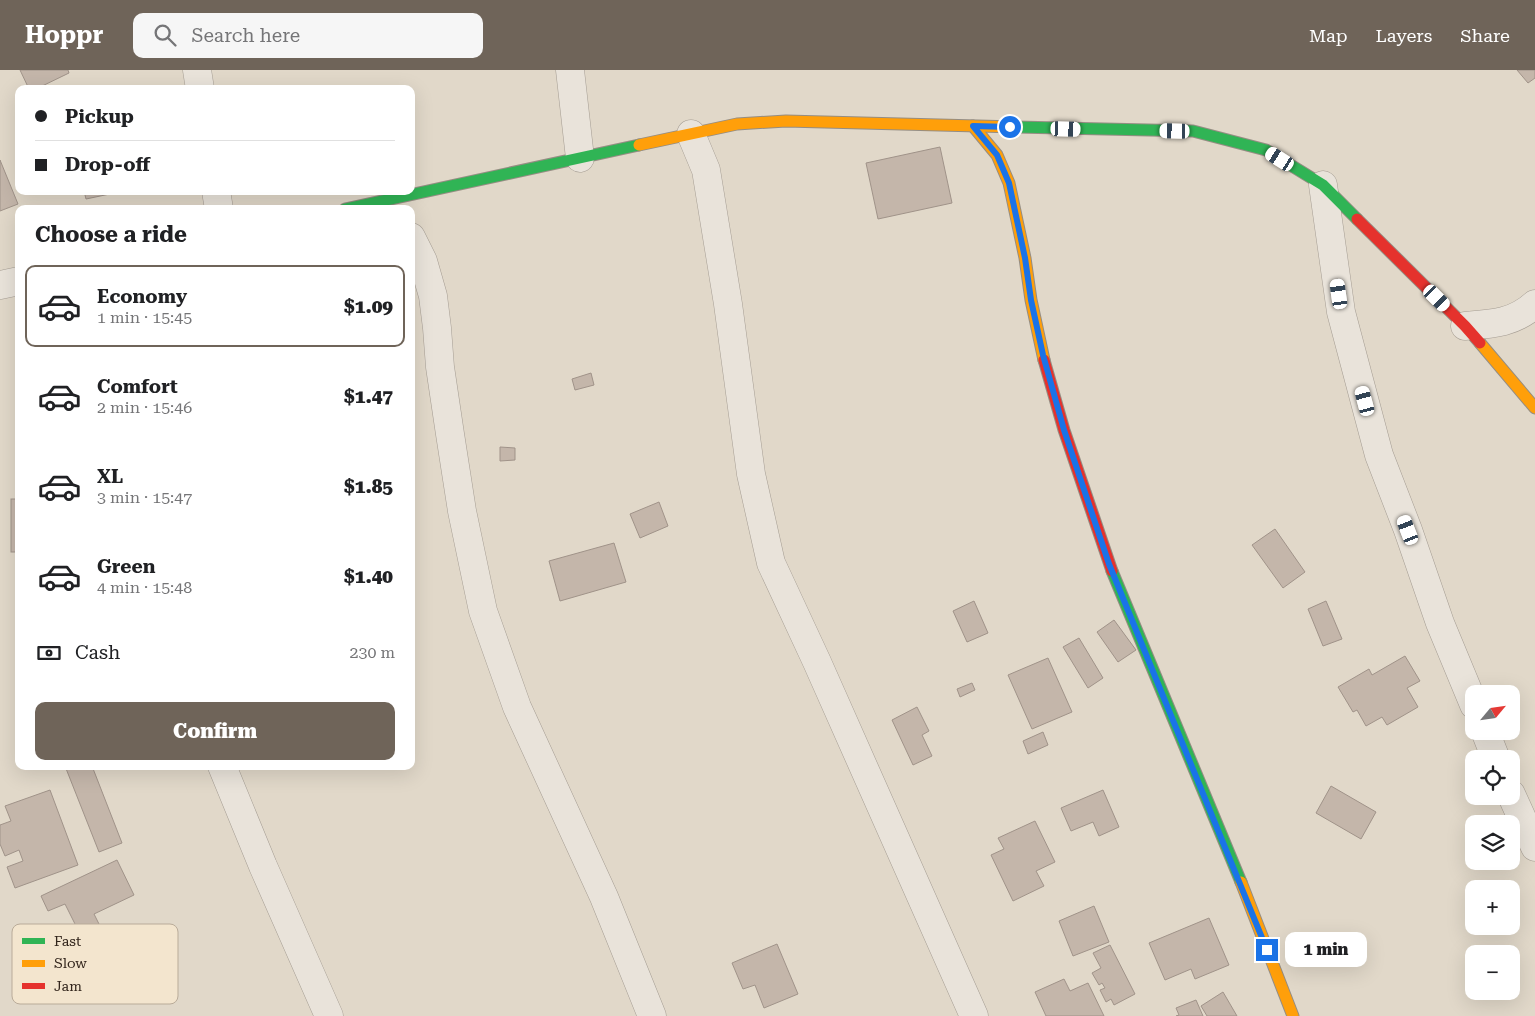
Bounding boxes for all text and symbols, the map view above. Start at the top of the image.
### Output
search box [133,13,483,58]
text: Hoppr [25,21,103,49]
icon: search [151,21,179,49]
text: Search here [191,24,300,47]
text: Map [1309,25,1348,46]
text: Layers [1376,25,1432,46]
text: Share [1460,25,1510,46]
text: Pickup [65,105,134,128]
route start [999,116,1021,138]
car [1050,121,1081,137]
car [1159,123,1190,139]
car [1263,145,1296,173]
text: Drop-off [65,153,150,176]
text: Choose a ride [35,222,187,247]
car [1329,278,1348,310]
car [1421,282,1452,314]
icon: car [37,284,82,329]
text: Economy [97,285,187,308]
text: $1.09 [344,295,393,318]
text: 1 min · 15:45 [97,308,192,327]
icon: car [37,374,82,419]
text: Comfort [97,375,178,398]
text: $1.47 [344,385,393,408]
car [1353,385,1376,417]
text: 2 min · 15:46 [97,398,192,417]
icon: car [37,464,82,509]
text: XL [97,465,123,488]
text: $1.85 [344,475,393,498]
text: 3 min · 15:47 [97,488,192,507]
car [1395,513,1420,547]
icon: car [37,554,82,599]
text: Green [97,555,155,578]
text: $1.40 [344,565,393,588]
text: 4 min · 15:48 [97,578,192,597]
icon: cash [35,639,63,667]
text: Cash [75,641,120,664]
text: 230 m [349,643,395,662]
north arrow [1465,685,1520,740]
map controls [1465,685,1520,1000]
button: Confirm [35,702,395,760]
button: locate [1465,750,1520,805]
button: layers [1465,815,1520,870]
button: + [1465,880,1520,935]
legend [12,924,178,1004]
callout: 1 min [1284,932,1367,968]
text: Fast [54,933,81,949]
route end [1256,939,1278,961]
text: 1 min [1304,940,1348,959]
button: − [1465,945,1520,1000]
text: Slow [54,955,87,971]
text: Jam [54,978,82,994]

